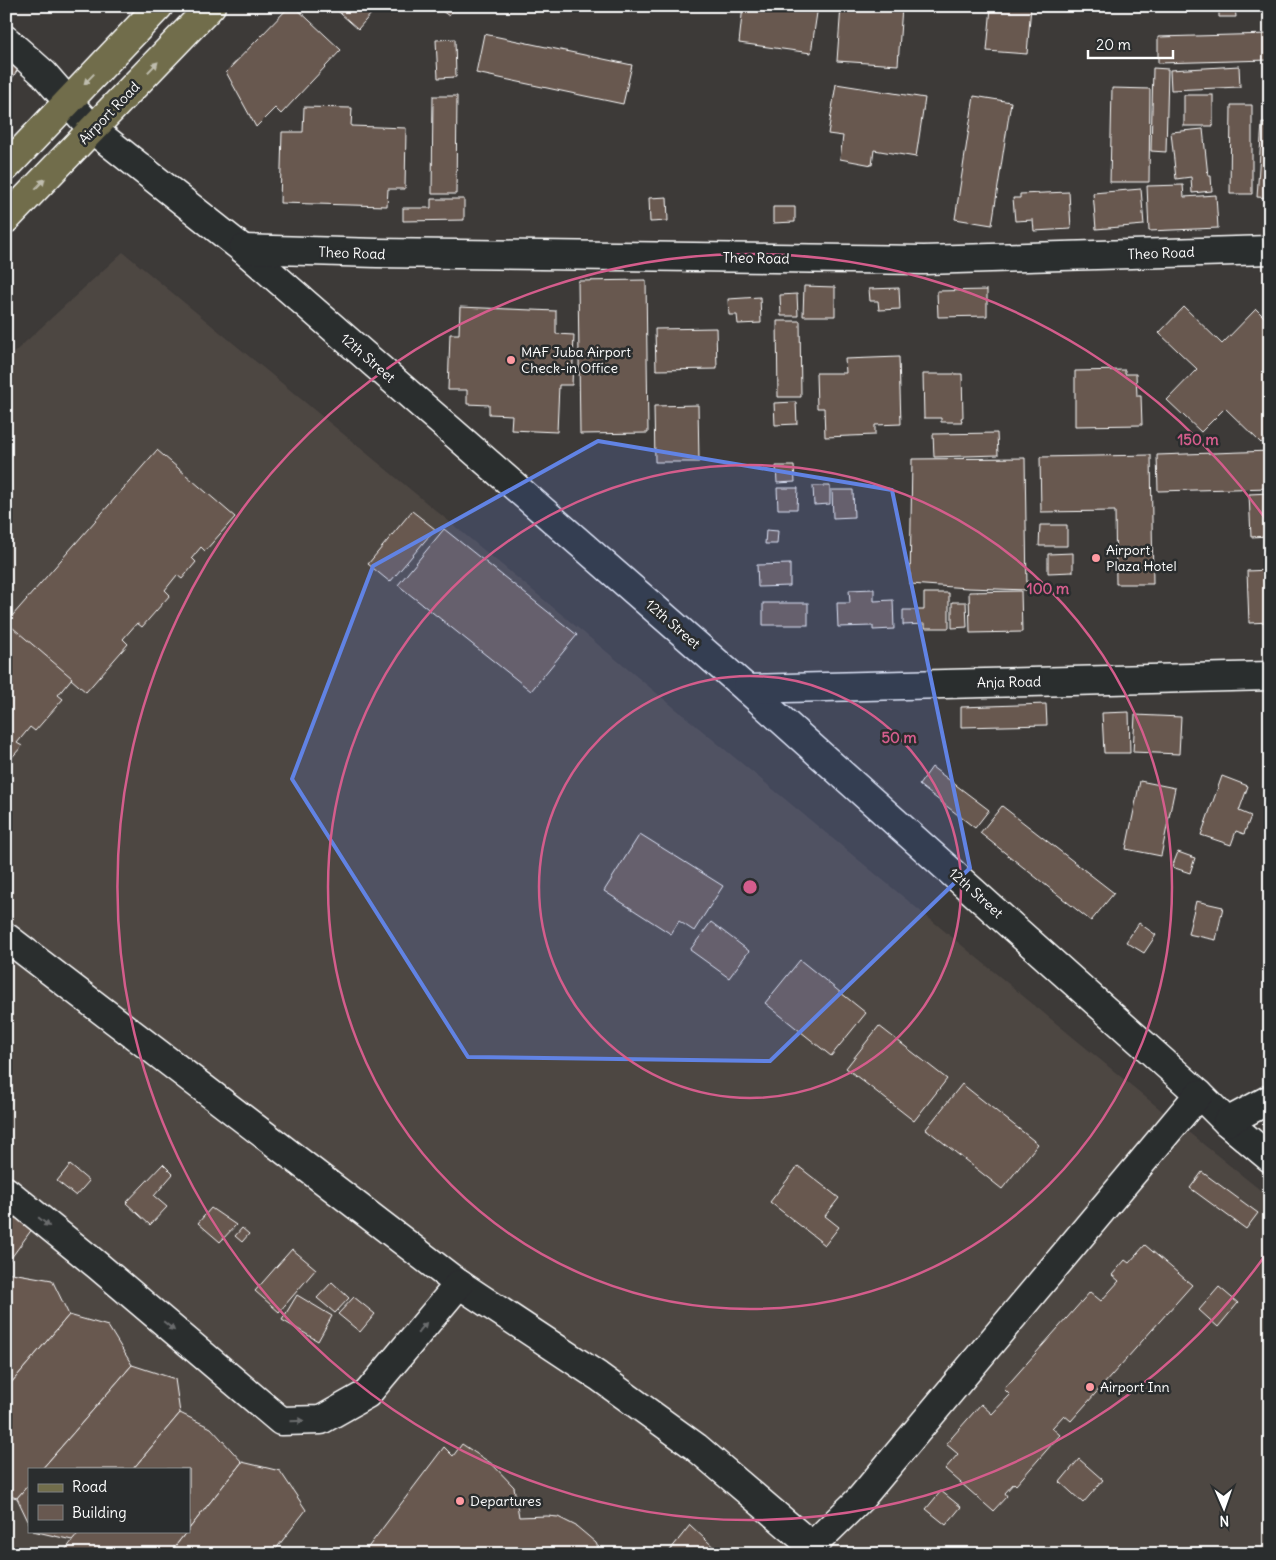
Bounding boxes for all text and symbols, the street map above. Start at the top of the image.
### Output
scale bar [1088,28,1174,60]
text: 20 m [1096,35,1131,54]
one-way arrow [147,61,159,73]
one-way arrow [83,73,95,85]
street label: Airport Road [75,78,143,148]
one-way arrow [34,178,46,190]
street label: Theo Road [318,243,386,263]
street label: Theo Road [1127,243,1195,263]
street label: Theo Road [722,248,790,268]
street label: 12th Street [337,329,399,387]
place label: MAF Juba Airport Check-in Office [521,343,631,377]
marker: MAF Juba Airport Check-in Office [505,354,517,366]
text: 150 m [1177,430,1219,449]
place label: Airport Plaza Hotel [1106,541,1177,575]
marker: Airport Plaza Hotel [1090,552,1102,564]
text: 100 m [1027,579,1069,598]
street label: 12th Street [642,595,704,653]
street label: Anja Road [977,672,1041,692]
text: 50 m [881,728,917,747]
street label: 12th Street [945,864,1007,922]
centre of rings [741,878,759,896]
one-way arrow [37,1217,50,1228]
one-way arrow [163,1320,175,1331]
one-way arrow [416,1322,427,1335]
place label: Airport Inn [1100,1378,1170,1396]
marker: Airport Inn [1084,1381,1096,1393]
one-way arrow [289,1417,305,1425]
legend [28,1468,190,1532]
text: Road [72,1477,107,1496]
north arrow [1198,1482,1248,1532]
place label: Departures [470,1492,541,1510]
marker: Departures [454,1495,466,1507]
text: Building [72,1503,127,1522]
text: N [1219,1512,1230,1530]

